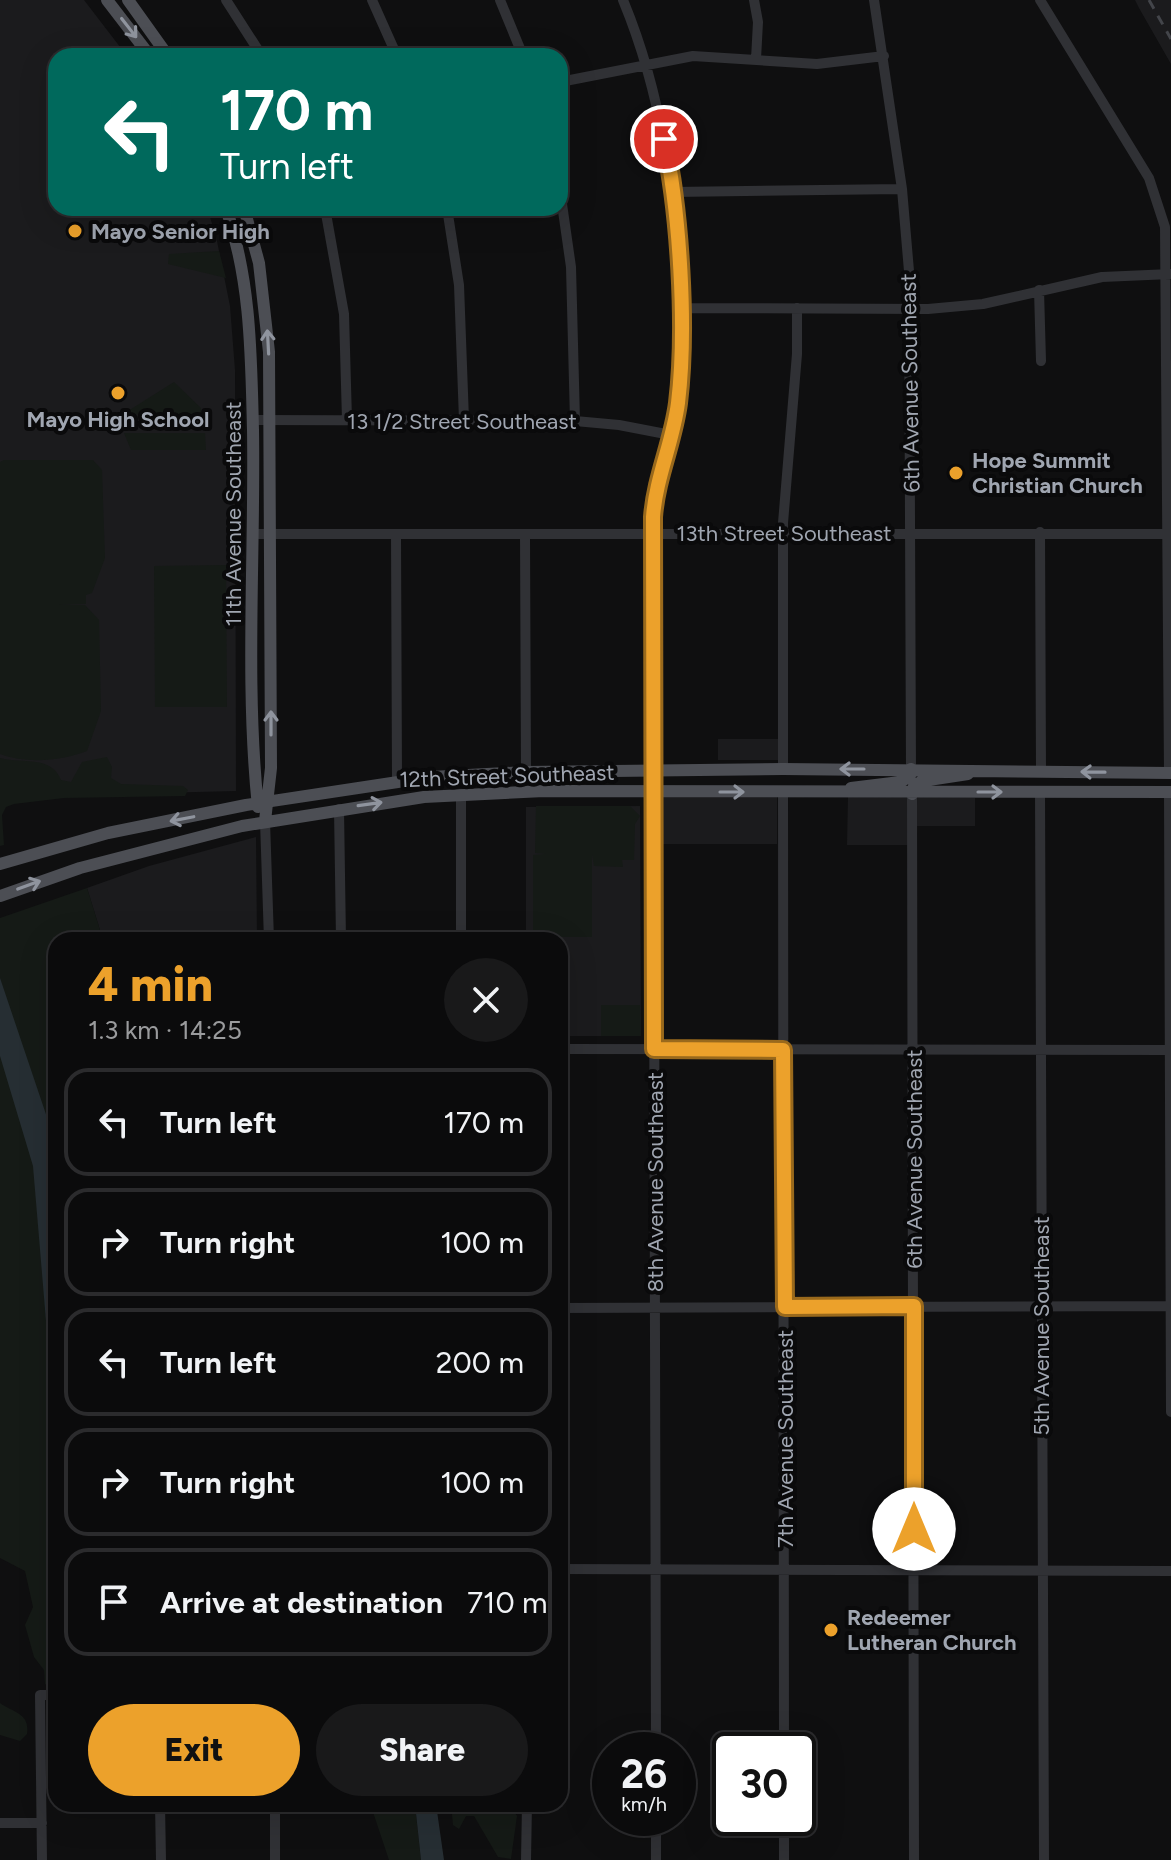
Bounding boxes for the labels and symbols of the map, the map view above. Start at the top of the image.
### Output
one-way arrow [120,17,137,38]
pin [630,105,698,173]
place label: Mayo Senior High [91,218,270,245]
marker: Mayo Senior High [66,222,84,240]
street label: 6th Avenue Southeast [895,273,925,493]
one-way arrow [260,329,275,356]
marker: Mayo High School [109,384,127,402]
street label: 11th Avenue Southeast [220,402,247,626]
place label: Mayo High School [27,406,209,433]
street label: 13 1/2 Street Southeast [347,408,577,435]
place label: Hope Summit Christian Church [972,447,1143,499]
marker: Hope Summit Christian Church [947,464,965,482]
street label: 13th Street Southeast [676,520,892,547]
one-way arrow [263,710,279,737]
street label: 12th Street Southeast [399,759,615,793]
one-way arrow [839,761,866,777]
one-way arrow [1080,764,1107,780]
one-way arrow [718,784,745,800]
one-way arrow [976,784,1003,800]
one-way arrow [356,796,382,811]
one-way arrow [169,812,195,827]
one-way arrow [16,877,41,891]
street label: 6th Avenue Southeast [901,1049,928,1269]
street label: 8th Avenue Southeast [642,1072,669,1292]
street label: 5th Avenue Southeast [1028,1216,1055,1436]
street label: 7th Avenue Southeast [772,1330,799,1548]
position arrow [872,1487,956,1571]
place label: Redeemer Lutheran Church [847,1604,1017,1656]
marker: Redeemer Lutheran Church [822,1621,840,1639]
speed limit sign: 30 [712,1732,816,1836]

